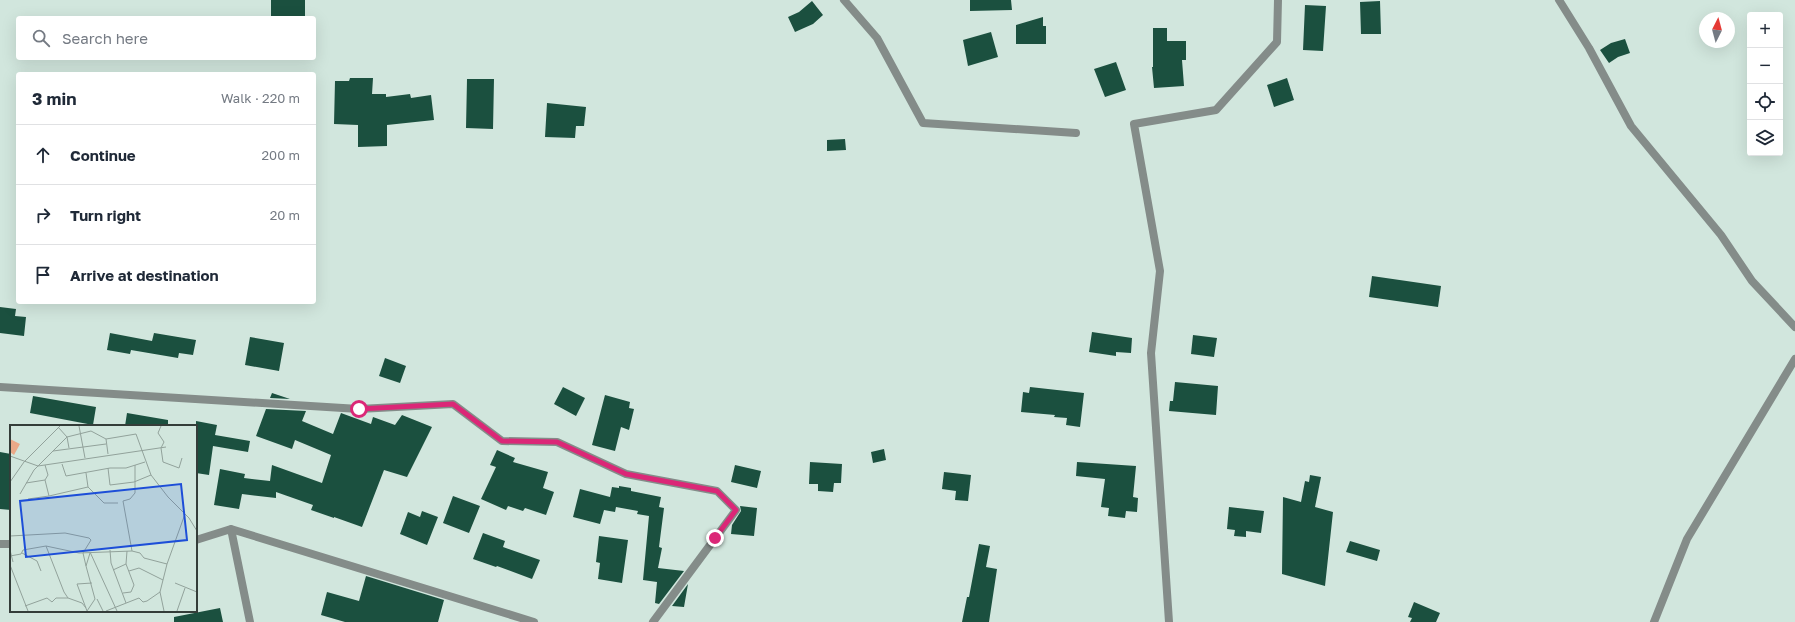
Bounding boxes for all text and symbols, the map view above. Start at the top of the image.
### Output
north arrow [1699,12,1735,48]
map controls [1747,12,1783,156]
button: + [1747,12,1783,48]
search box [16,16,316,60]
icon: search [30,27,52,49]
text: Search here [62,29,148,47]
button: − [1747,48,1783,84]
button: locate [1747,84,1783,120]
text: 3 min [32,88,76,109]
text: Walk · 220 m [221,90,300,106]
button: layers [1747,120,1783,156]
icon: ahead [32,144,54,166]
text: Continue [70,146,136,164]
text: 200 m [262,147,300,163]
icon: right [32,204,54,226]
text: Turn right [70,206,141,224]
text: 20 m [270,207,300,223]
icon: arrive [32,264,54,286]
text: Arrive at destination [70,266,219,284]
route start [350,400,368,418]
inset map [10,425,197,612]
route end [706,529,724,547]

